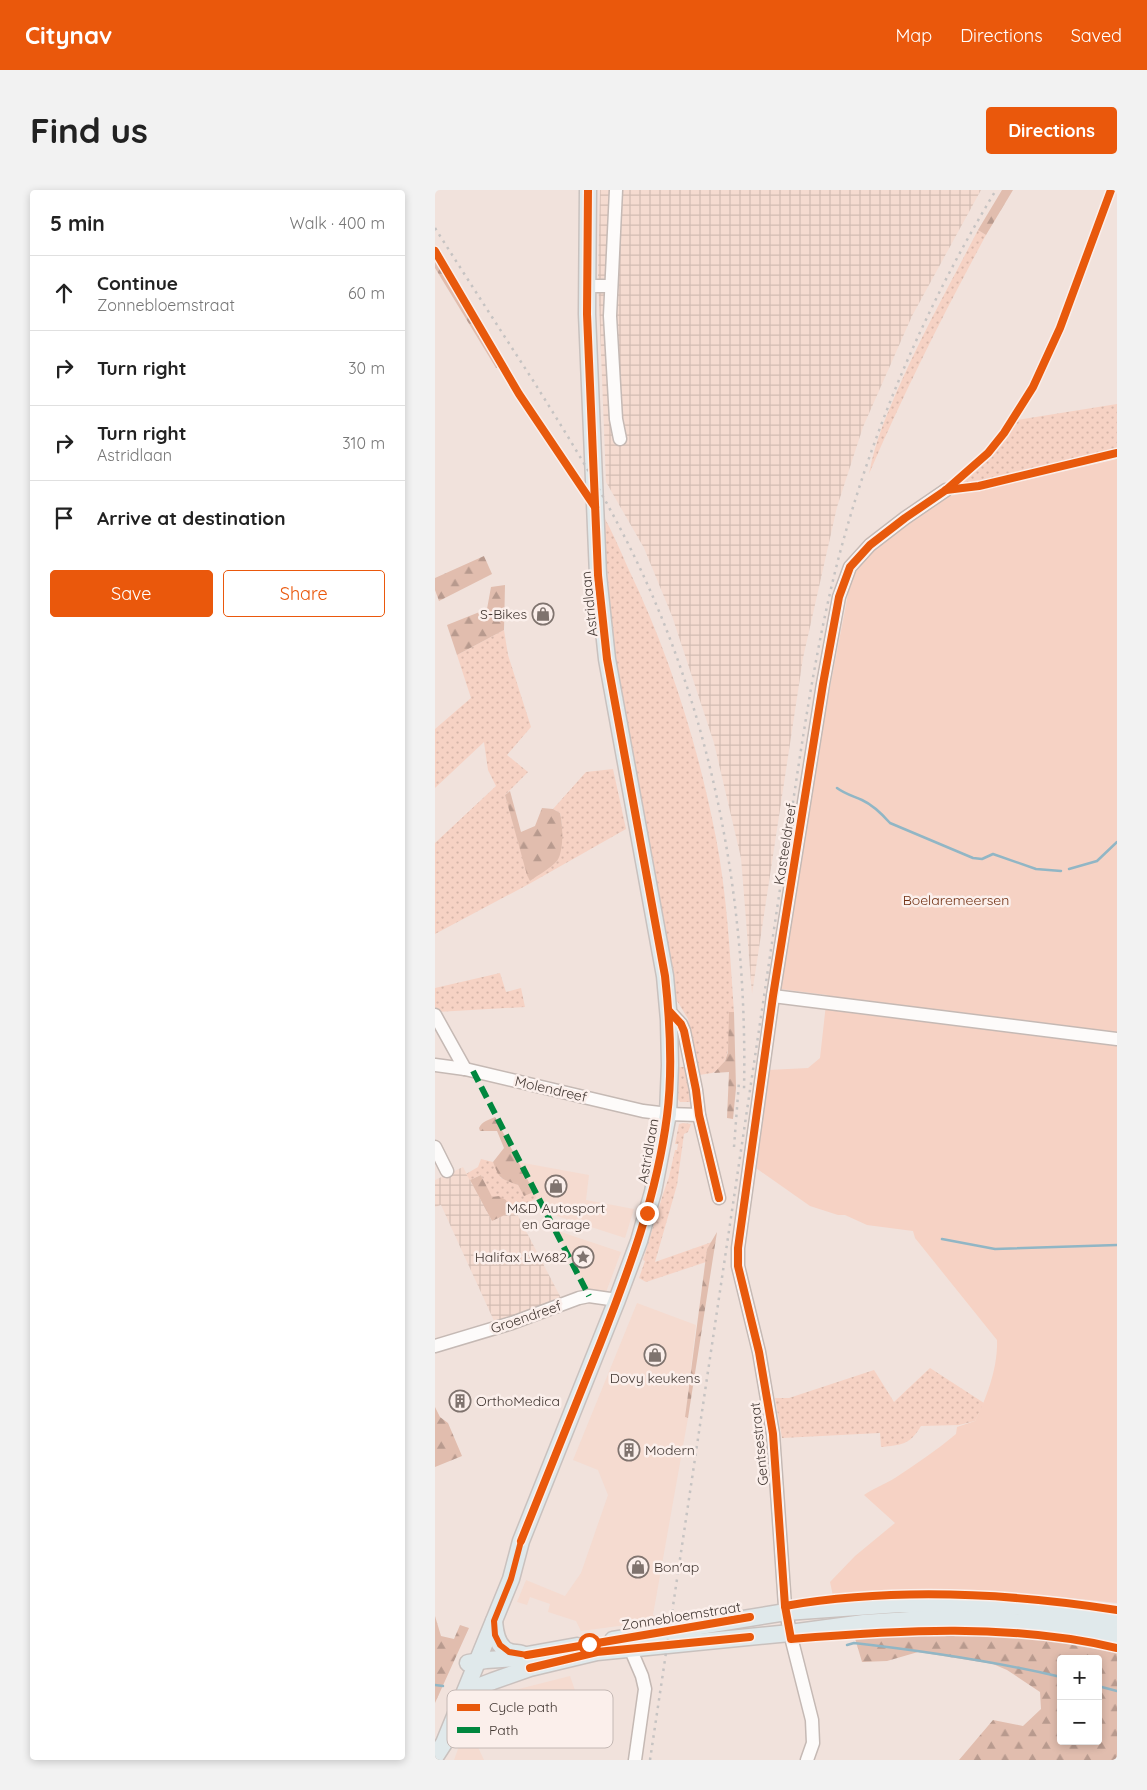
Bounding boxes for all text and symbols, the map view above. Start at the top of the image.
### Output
text: Citynav [25,20,112,50]
text: Map [895,24,932,47]
text: Directions [960,24,1043,47]
text: Saved [1071,24,1122,47]
button: Directions [986,107,1117,154]
text: Find us [30,108,148,152]
text: 5 min [50,210,105,236]
text: Walk · 400 m [289,213,385,233]
text: Continue [97,271,178,295]
icon: ahead [50,279,78,307]
text: 60 m [348,283,385,303]
text: Zonnebloemstraat [97,295,235,315]
icon: right [50,354,78,382]
text: Turn right [97,356,186,380]
text: 30 m [348,358,385,378]
text: Turn right [97,421,186,445]
icon: right [50,429,78,457]
text: 310 m [342,433,385,453]
text: Astridlaan [97,445,172,465]
icon: arrive [50,504,78,532]
text: Arrive at destination [97,506,286,530]
button: Save [50,570,213,617]
button: Share [223,570,385,617]
street label: Astridlaan [577,570,601,638]
shop icon: S-Bikes [531,602,555,626]
place label: S-Bikes [480,605,527,623]
street label: Kasteeldreef [770,802,800,886]
park label: Boelaremeersen [903,891,1009,909]
street label: Molendreef [513,1072,589,1106]
street label: Astridlaan [633,1117,663,1185]
shop icon: M&D Autosport en Garage [544,1174,568,1198]
place label: M&D Autosport en Garage [507,1199,606,1233]
route end [636,1202,659,1225]
place icon: Halifax LW682 [571,1245,595,1269]
place label: Halifax LW682 [475,1248,567,1266]
street label: Groendreef [488,1296,564,1338]
shop icon: Dovy keukens [643,1343,667,1367]
place label: Dovy keukens [610,1369,700,1387]
building icon: OrthoMedica [448,1389,472,1413]
place label: OrthoMedica [476,1392,560,1410]
street label: Gentsestraat [746,1401,772,1487]
building icon: Modern [617,1438,641,1462]
place label: Modern [645,1441,695,1459]
shop icon: Bon'ap [626,1555,650,1579]
place label: Bon'ap [654,1558,699,1576]
street label: Zonnebloemstraat [620,1598,742,1634]
route start [578,1633,601,1656]
map controls [1057,1655,1102,1745]
button: + [1057,1655,1102,1700]
legend [447,1690,613,1748]
text: Cycle path [489,1698,558,1716]
button: − [1057,1700,1102,1745]
text: Path [489,1721,518,1739]

